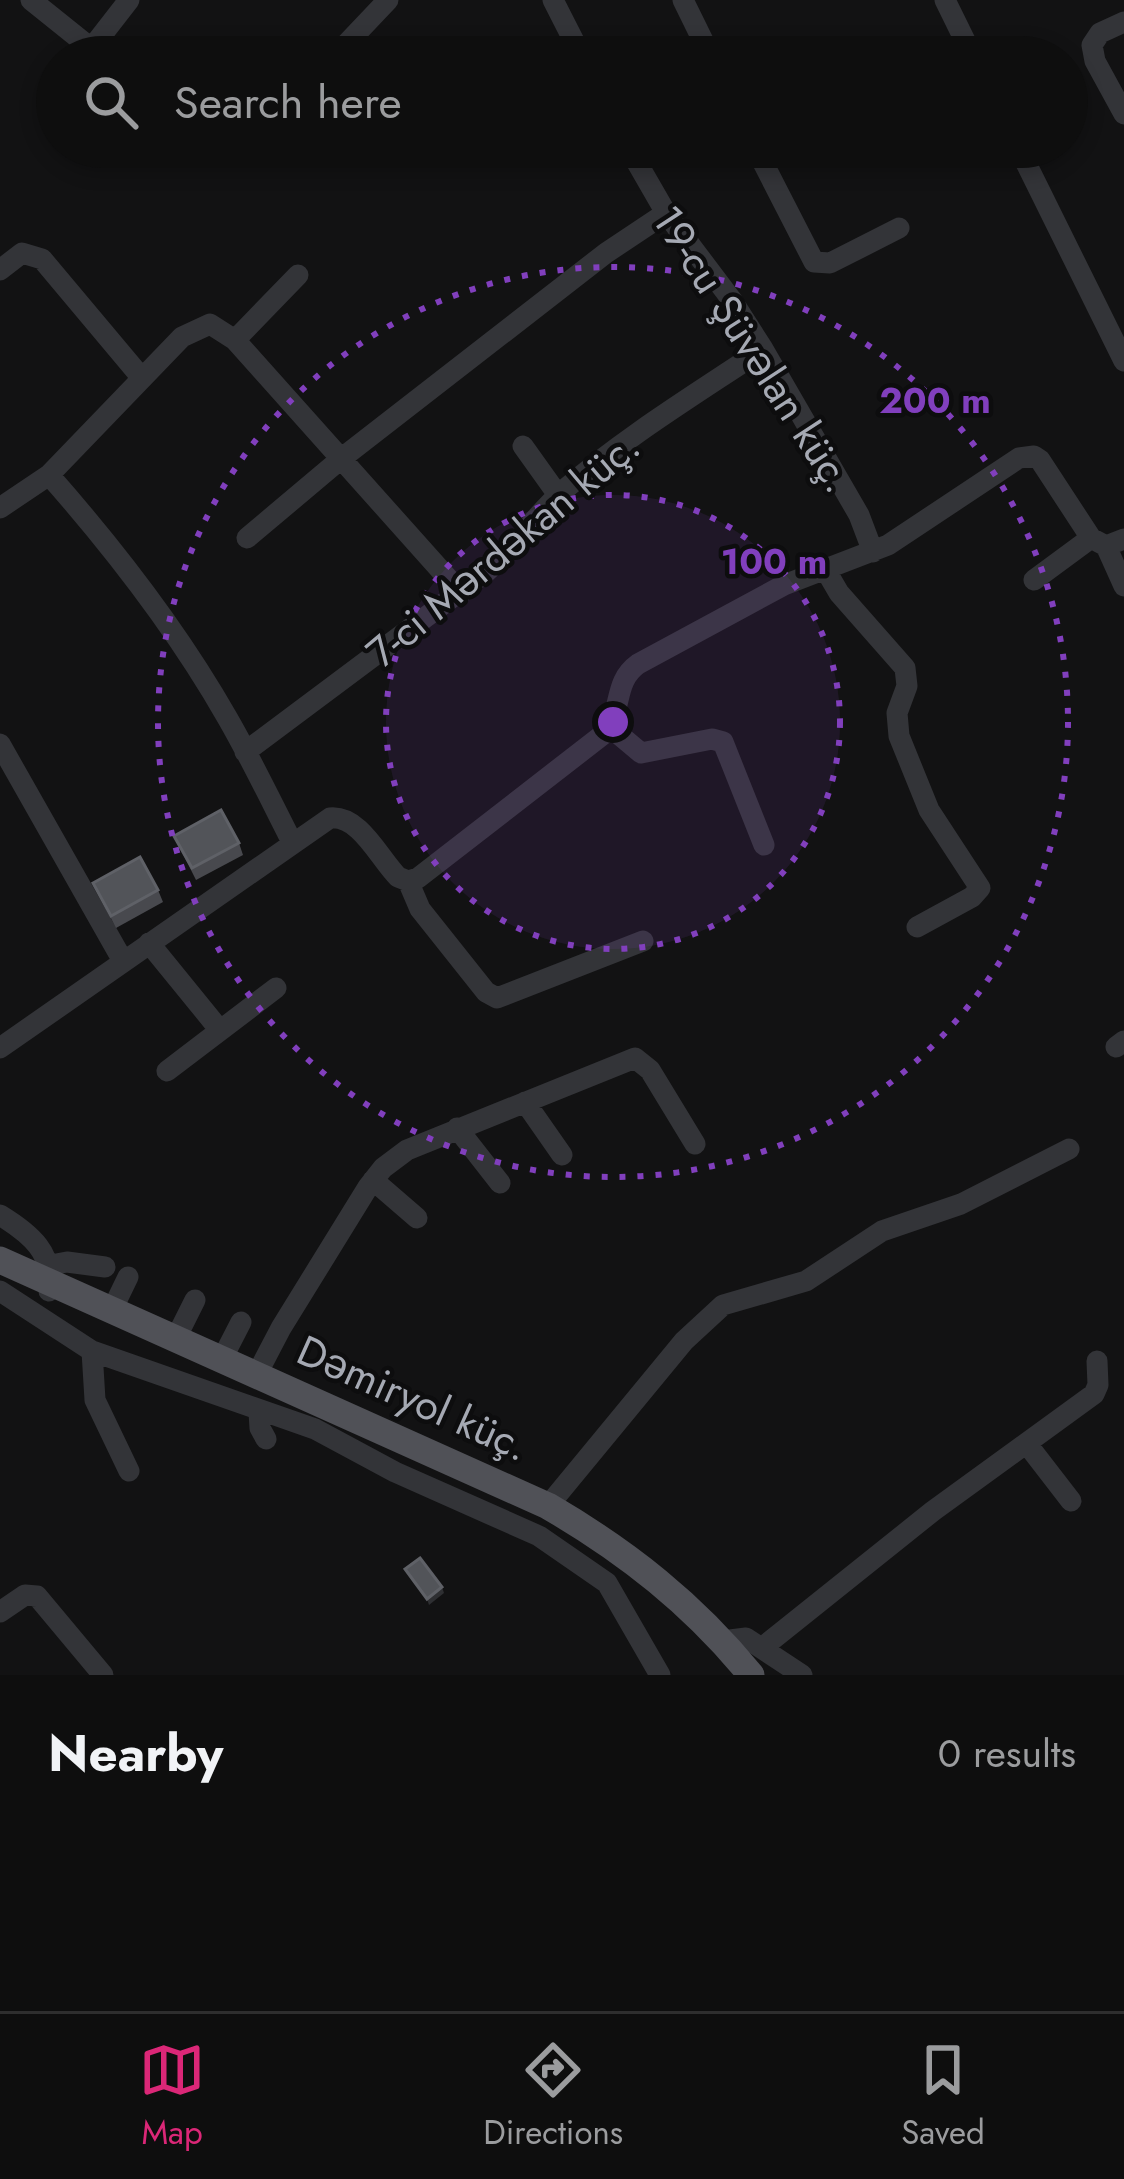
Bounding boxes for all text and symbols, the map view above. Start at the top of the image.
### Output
search box [36,36,1088,168]
icon: search [78,69,144,135]
text: Search here [174,70,402,135]
street label: 19-cu Şüvəlan küç. [637,193,869,505]
text: 200 m [879,374,991,426]
street label: 7-ci Mərdəkan küç. [353,416,653,682]
text: 100 m [721,535,827,587]
centre of rings [592,701,634,743]
street label: Dəmiryol küç. [288,1320,538,1476]
text: Nearby [48,1716,223,1790]
text: 0 results [938,1725,1076,1782]
tab: Map [139,2037,205,2156]
tab: Directions [483,2037,623,2156]
tab: Saved [901,2037,985,2156]

